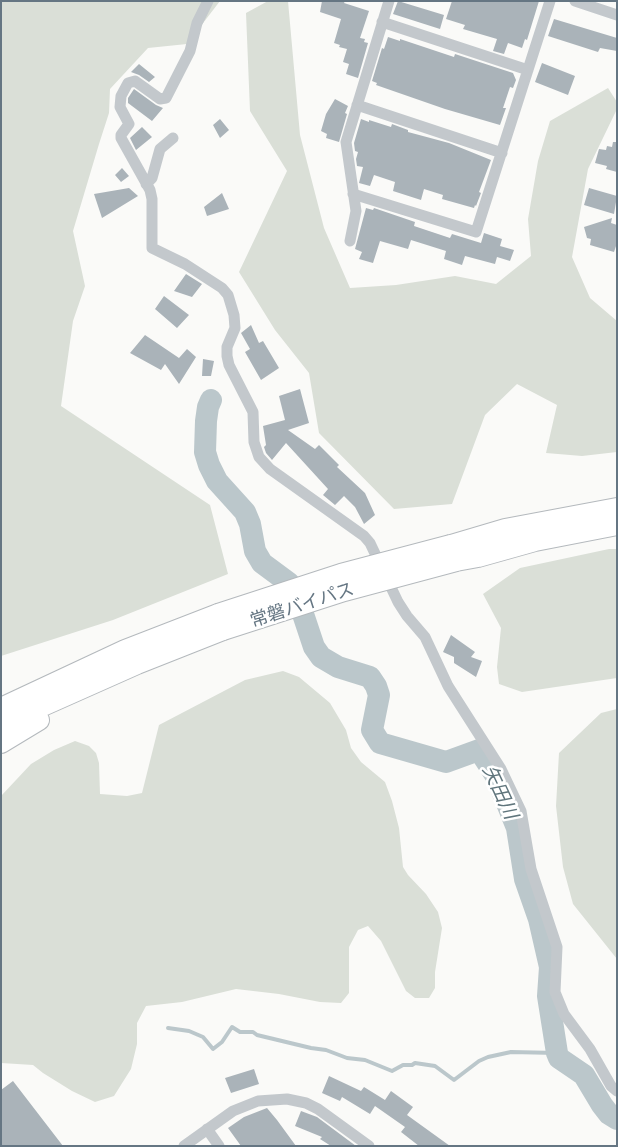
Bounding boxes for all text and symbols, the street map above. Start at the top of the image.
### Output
street label: 常磐バイパス [247,578,357,632]
water label: 矢田川 [478,761,522,823]

